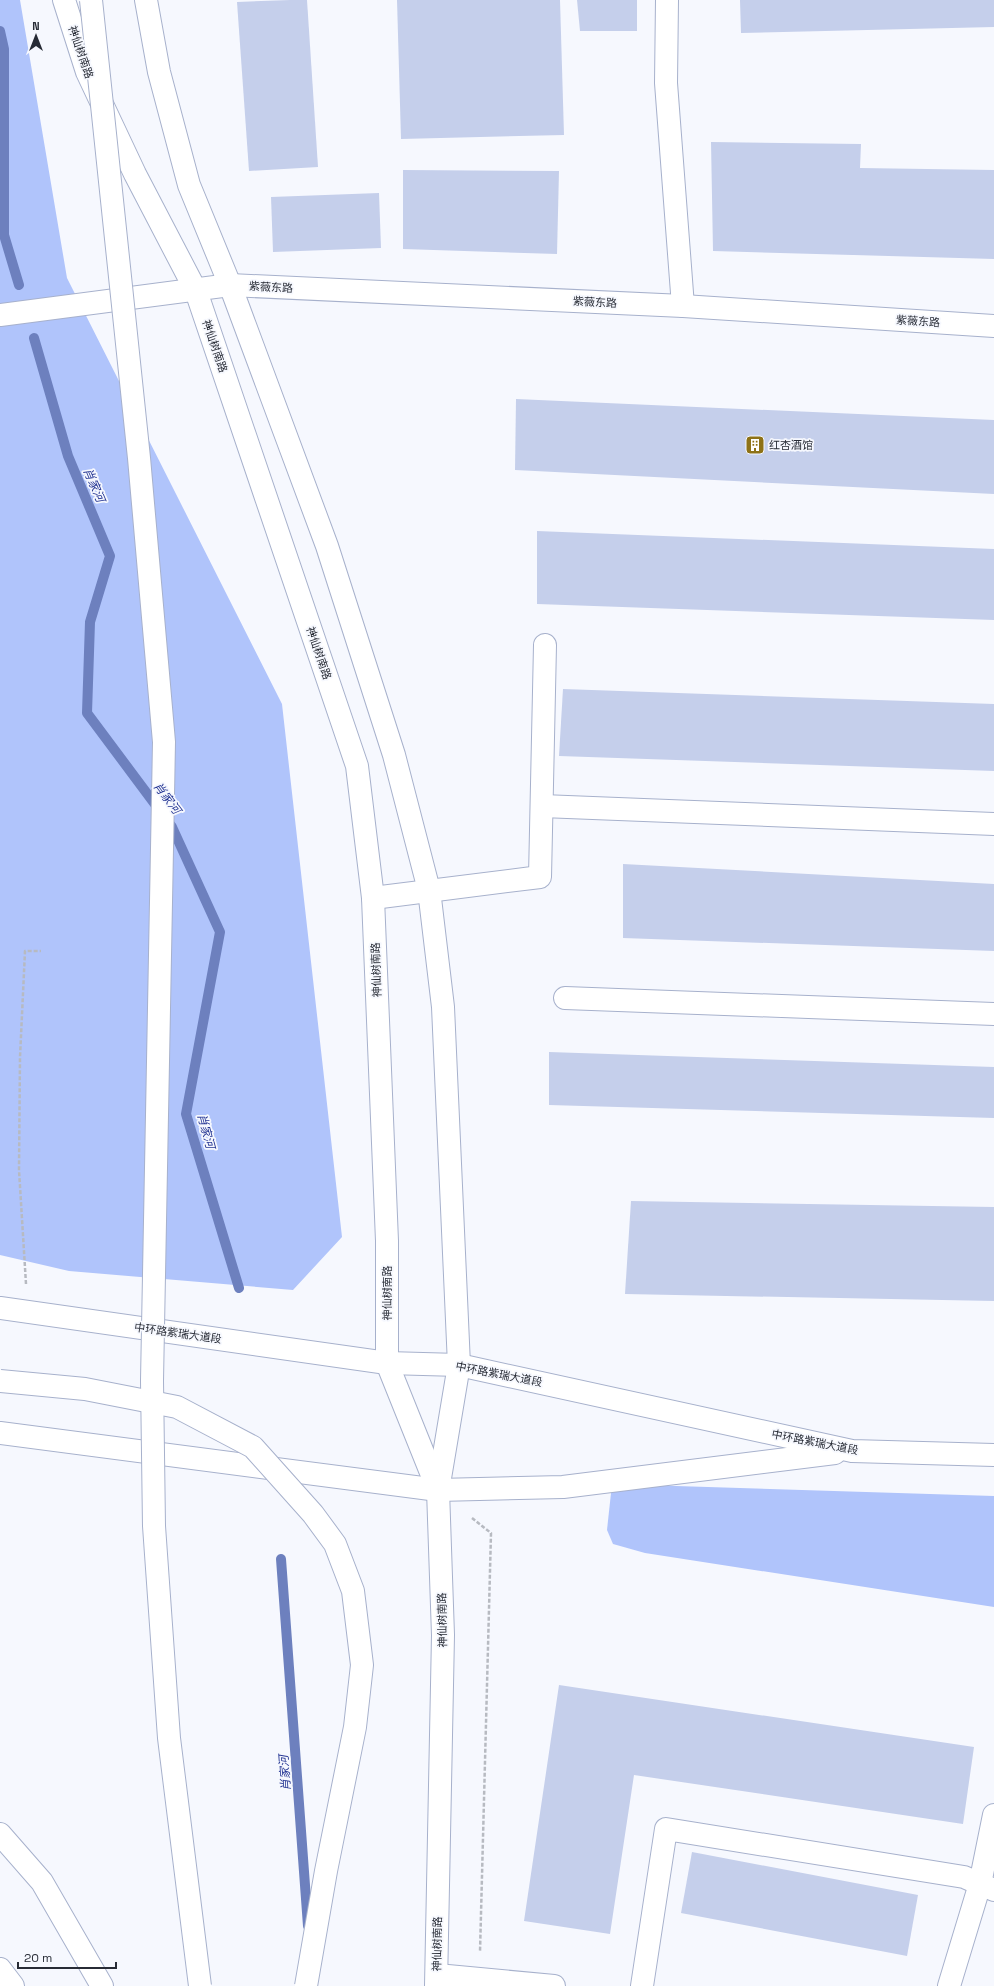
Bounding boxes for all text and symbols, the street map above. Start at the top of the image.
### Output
north arrow [16,16,56,56]
text: N [32,19,40,33]
street label: 神仙树南路 [65,24,97,80]
street label: 紫薇东路 [249,279,293,295]
street label: 紫薇东路 [573,294,617,310]
street label: 紫薇东路 [896,312,940,330]
street label: 神仙树南路 [199,318,231,374]
building icon: 红杏酒馆 [744,434,766,456]
place label: 红杏酒馆 [769,438,813,452]
water label: 肖家河 [80,465,109,507]
street label: 神仙树南路 [303,625,335,681]
water label: 肖家河 [150,779,185,819]
street label: 神仙树南路 [368,942,384,998]
water label: 肖家河 [194,1112,219,1152]
street label: 神仙树南路 [380,1266,394,1321]
street label: 中环路紫瑞大道段 [133,1320,223,1346]
street label: 中环路紫瑞大道段 [454,1359,544,1389]
street label: 中环路紫瑞大道段 [770,1427,860,1457]
street label: 神仙树南路 [435,1592,449,1648]
water label: 肖家河 [276,1752,294,1792]
street label: 神仙树南路 [430,1916,444,1972]
scale bar [18,1944,116,1970]
text: 20 m [24,1950,52,1966]

